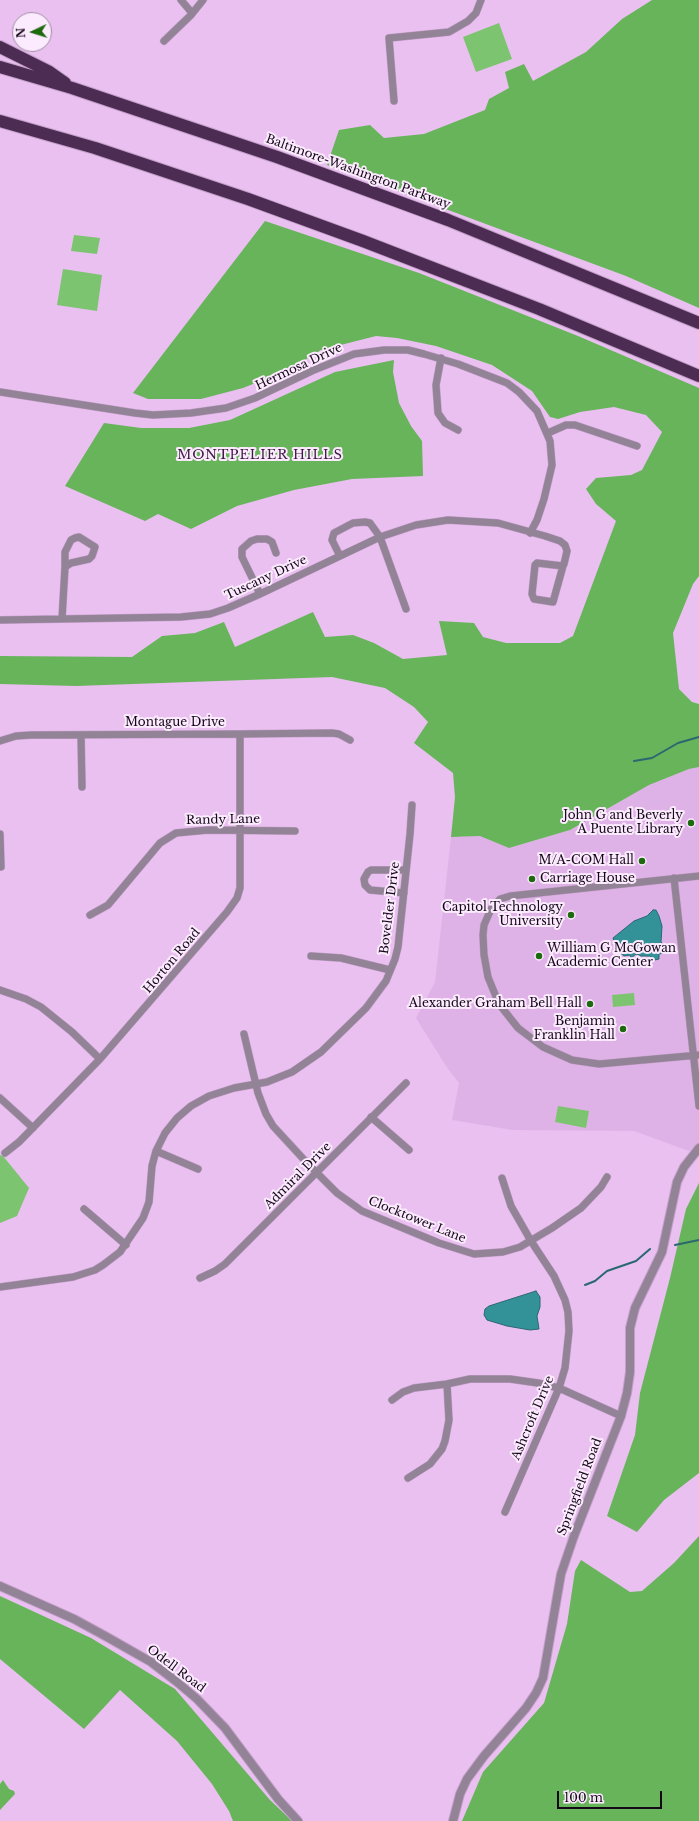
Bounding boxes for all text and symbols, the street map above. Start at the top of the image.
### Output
north arrow [12,12,52,52]
text: N [14,27,28,38]
street label: Baltimore-Washington Parkway [264,132,452,212]
street label: Hermosa Drive [253,341,345,393]
district label: MONTPELIER HILLS [177,447,343,463]
street label: Tuscany Drive [223,553,309,603]
street label: Montague Drive [125,716,225,730]
place label: John G and Beverly A Puente Library [563,809,683,837]
street label: Randy Lane [186,812,260,828]
marker: John G and Beverly A Puente Library [686,818,696,828]
place label: M/A-COM Hall [538,854,634,868]
marker: M/A-COM Hall [637,856,647,866]
street label: Bovelder Drive [377,861,403,955]
place label: Carriage House [540,872,635,886]
marker: Carriage House [527,874,537,884]
place label: Capitol Technology University [442,901,563,929]
marker: Capitol Technology University [566,910,576,920]
street label: Horton Road [141,926,203,996]
place label: William G McGowan Academic Center [547,942,676,970]
marker: William G McGowan Academic Center [534,951,544,961]
place label: Alexander Graham Bell Hall [409,997,582,1011]
marker: Alexander Graham Bell Hall [585,999,595,1009]
place label: Benjamin Franklin Hall [534,1015,615,1043]
marker: Benjamin Franklin Hall [618,1024,628,1034]
street label: Admiral Drive [262,1140,334,1212]
street label: Clocktower Lane [366,1194,468,1246]
street label: Ashcroft Drive [509,1374,557,1462]
street label: Springfield Road [555,1436,605,1538]
street label: Odell Road [144,1642,208,1696]
scale bar [559,1783,664,1809]
text: 100 m [564,1790,603,1805]

